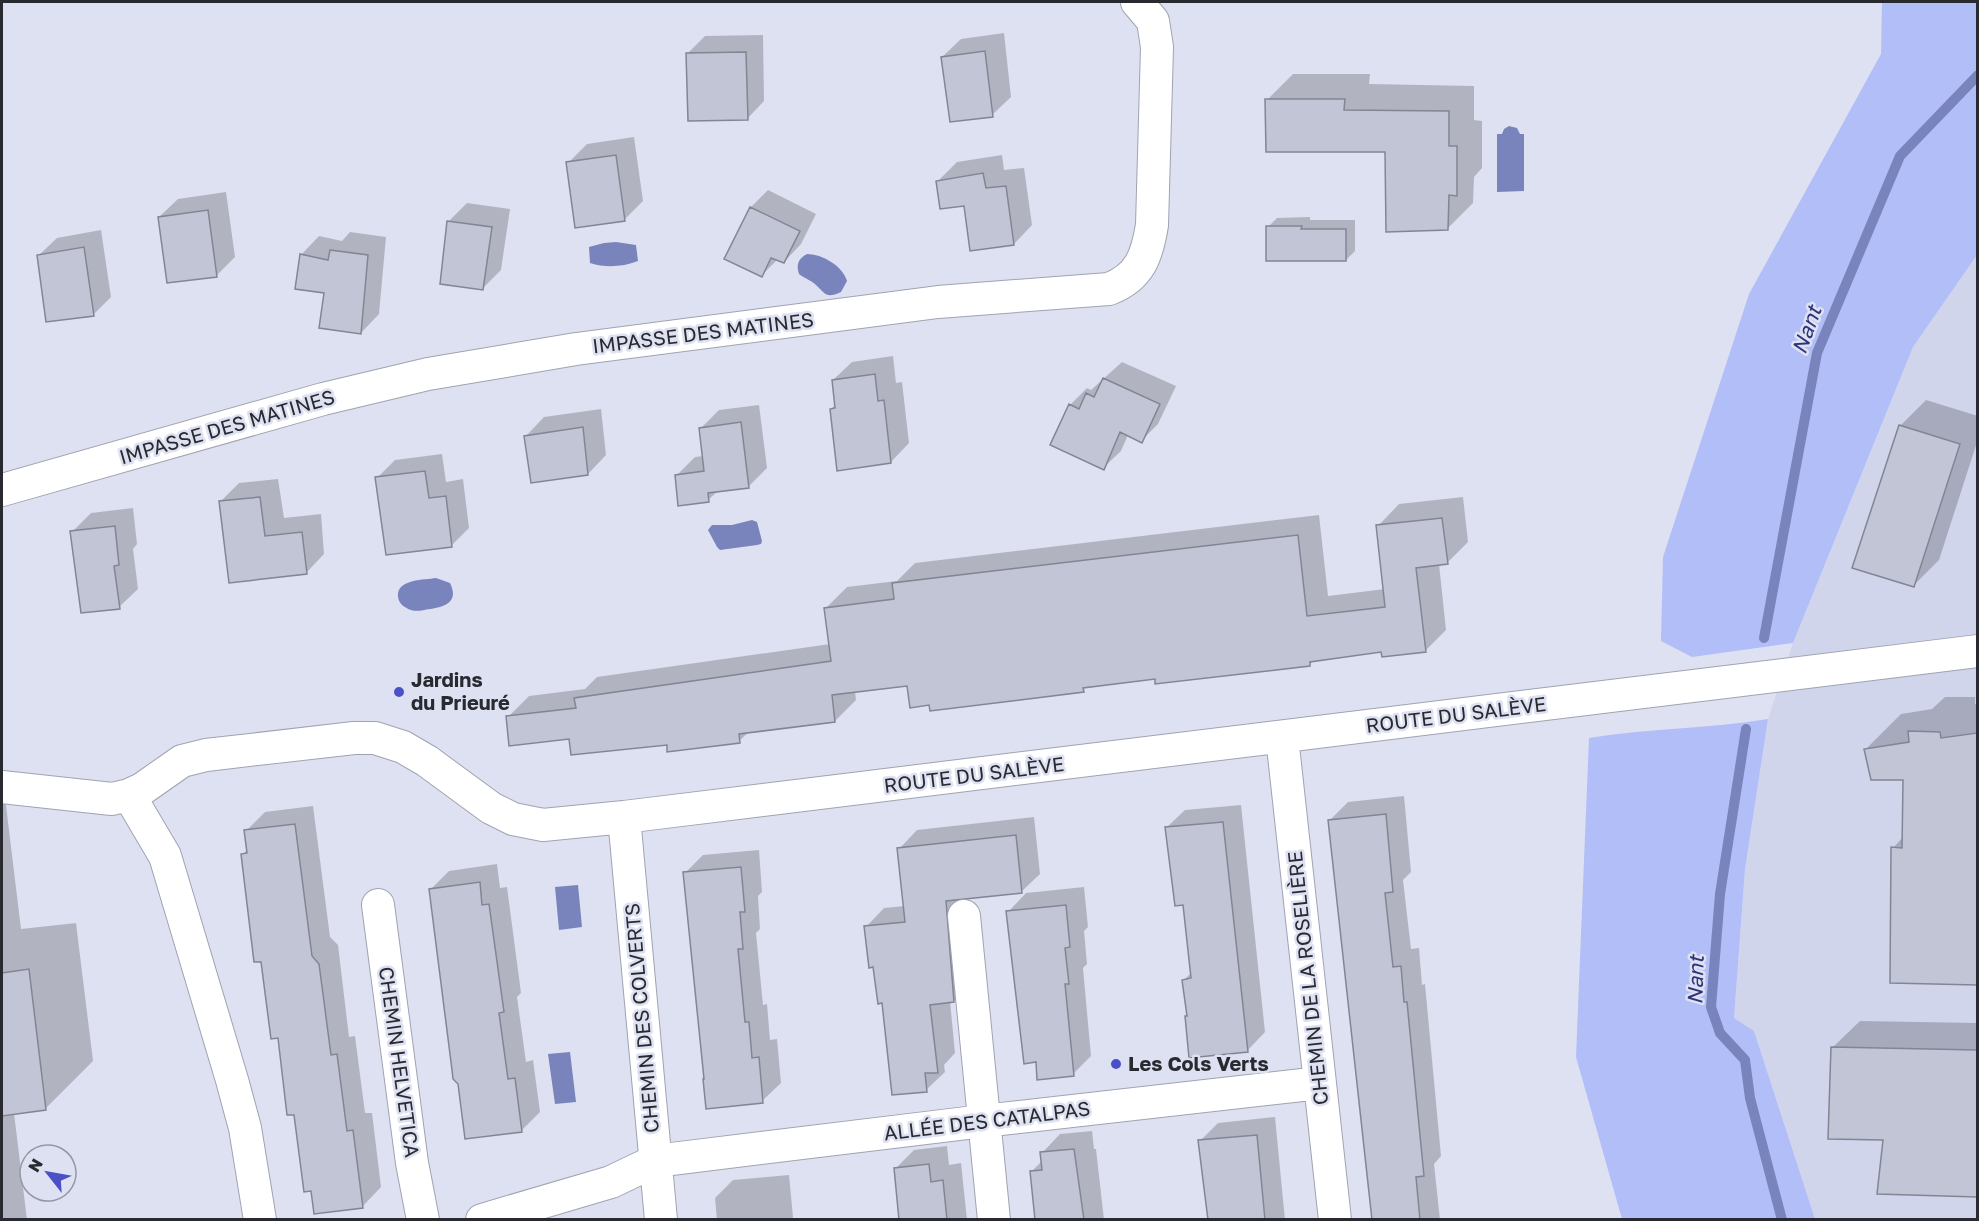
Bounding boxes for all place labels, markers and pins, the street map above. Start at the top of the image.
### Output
place label: Jardins du Prieuré [411,667,510,714]
marker: Jardins du Prieuré [392,685,406,699]
place label: Les Cols Verts [1128,1051,1269,1075]
marker: Les Cols Verts [1109,1057,1123,1071]

